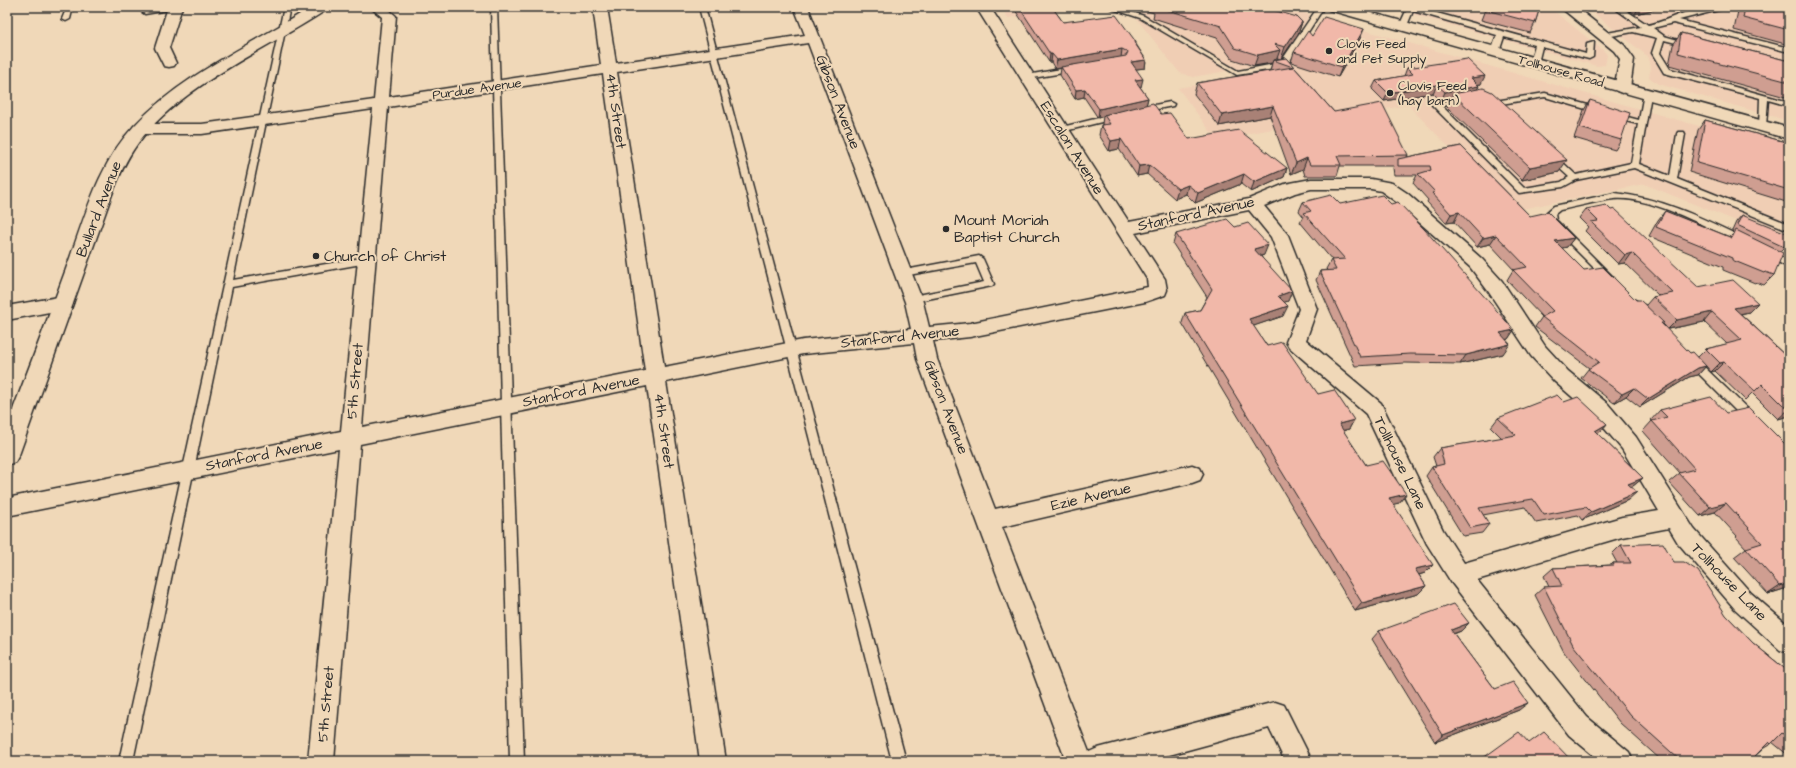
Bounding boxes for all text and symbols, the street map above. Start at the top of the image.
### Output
place label: Clovis Feed and Pet Supply [1337,35,1426,69]
marker: Clovis Feed and Pet Supply [1324,46,1334,56]
street label: Tollhouse Road [1516,50,1606,92]
street label: Gibson Avenue [810,52,866,152]
street label: 4th Street [600,72,632,150]
street label: Purdue Avenue [431,74,523,104]
place label: Clovis Feed (hay barn) [1398,77,1467,111]
marker: Clovis Feed (hay barn) [1385,88,1395,98]
street label: Escalon Avenue [1035,97,1109,199]
street label: Bullard Avenue [71,158,127,260]
street label: Stanford Avenue [1136,191,1256,237]
place label: Mount Moriah Baptist Church [954,210,1060,248]
marker: Mount Moriah Baptist Church [941,224,951,234]
place label: Church of Christ [324,246,446,267]
marker: Church of Christ [311,251,321,261]
street label: Stanford Avenue [840,320,960,354]
street label: 5th Street [341,342,369,420]
street label: Gibson Avenue [918,357,974,457]
street label: Stanford Avenue [521,369,641,413]
street label: 4th Street [648,392,680,470]
street label: Tollhouse Lane [1368,413,1432,513]
street label: Stanford Avenue [204,433,324,477]
street label: Ezie Avenue [1049,478,1133,516]
street label: Tollhouse Lane [1686,538,1772,626]
street label: 5th Street [312,665,340,743]

